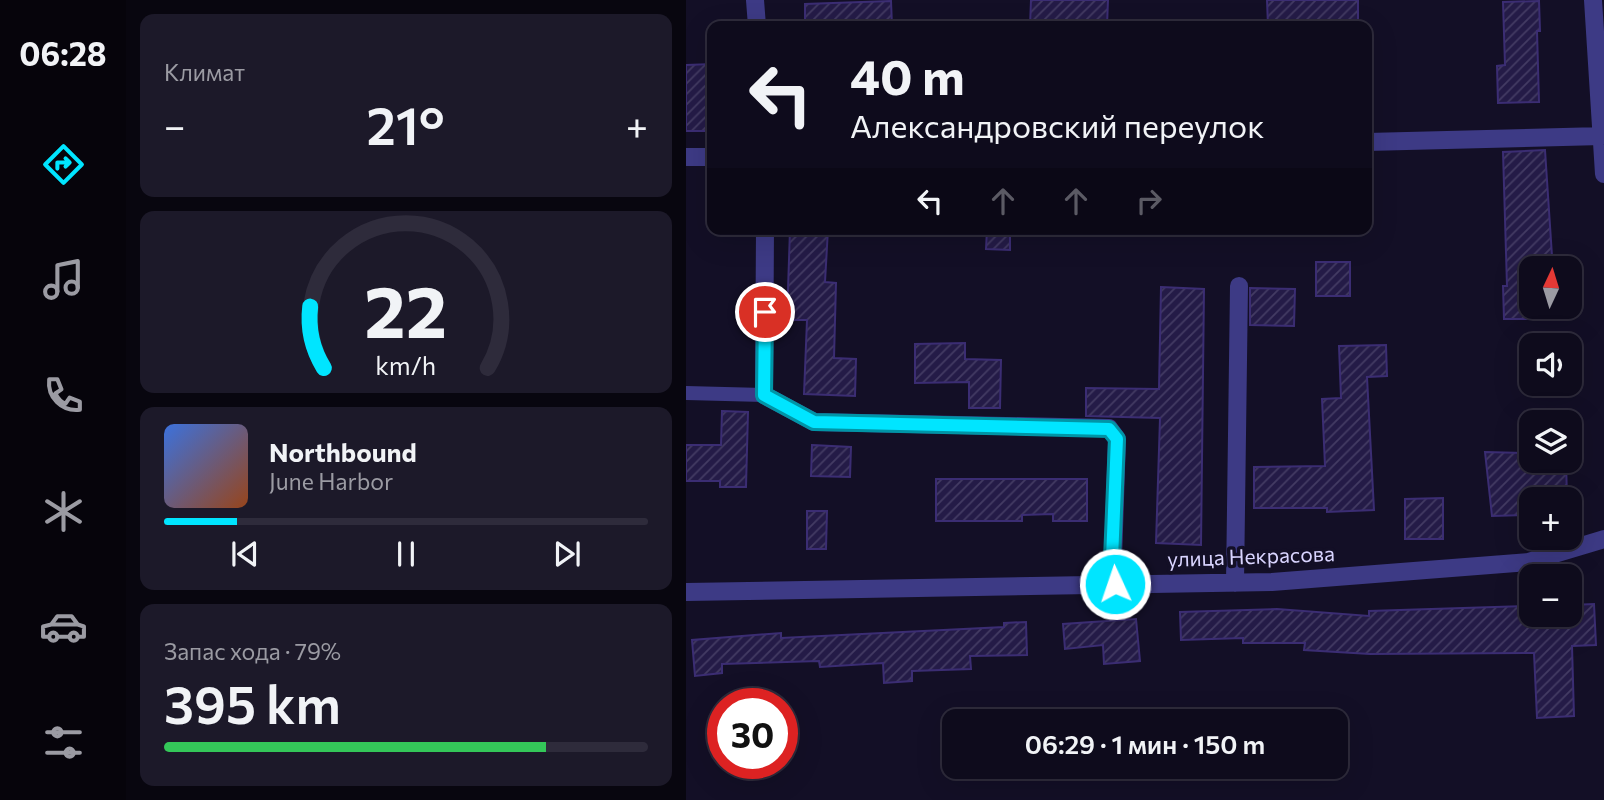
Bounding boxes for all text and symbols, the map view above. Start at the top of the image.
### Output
text: 06:28 [19,33,107,73]
text: 40 m [850,45,965,105]
icon: left [735,49,826,140]
text: Климат [164,58,245,86]
text: 21° [366,92,445,156]
text: − [164,101,186,148]
text: + [626,101,648,148]
text: Александровский переулок [850,105,1264,145]
icon: directions [39,140,88,189]
icon: left [911,182,949,220]
icon: ahead [984,182,1022,220]
icon: ahead [1057,182,1095,220]
icon: right [1130,182,1168,220]
icon: music [39,255,88,304]
north arrow [1519,256,1582,318]
map controls [1519,256,1582,627]
text: 22 [365,264,447,353]
pin [735,282,795,342]
icon: arrive [746,293,784,331]
button: sound [1519,333,1582,396]
text: km/h [376,350,436,380]
icon: phone [39,371,88,420]
button: layers [1519,410,1582,473]
text: Northbound [269,436,417,467]
text: June Harbor [269,467,393,495]
icon: climate [39,487,88,536]
button: + [1519,487,1582,550]
icon: previous [226,535,264,573]
icon: pause [387,535,425,573]
icon: next [548,535,586,573]
street label: улица Некрасова [1167,540,1335,571]
position arrow [1078,547,1152,621]
button: − [1519,564,1582,627]
icon: car [39,602,88,651]
text: Запас хода · 79% [164,637,341,665]
text: 395 km [164,671,341,735]
speed limit sign: 30 [707,688,798,779]
icon: filters [39,718,88,767]
text: 06:29 · 1 мин · 150 m [1025,728,1265,759]

